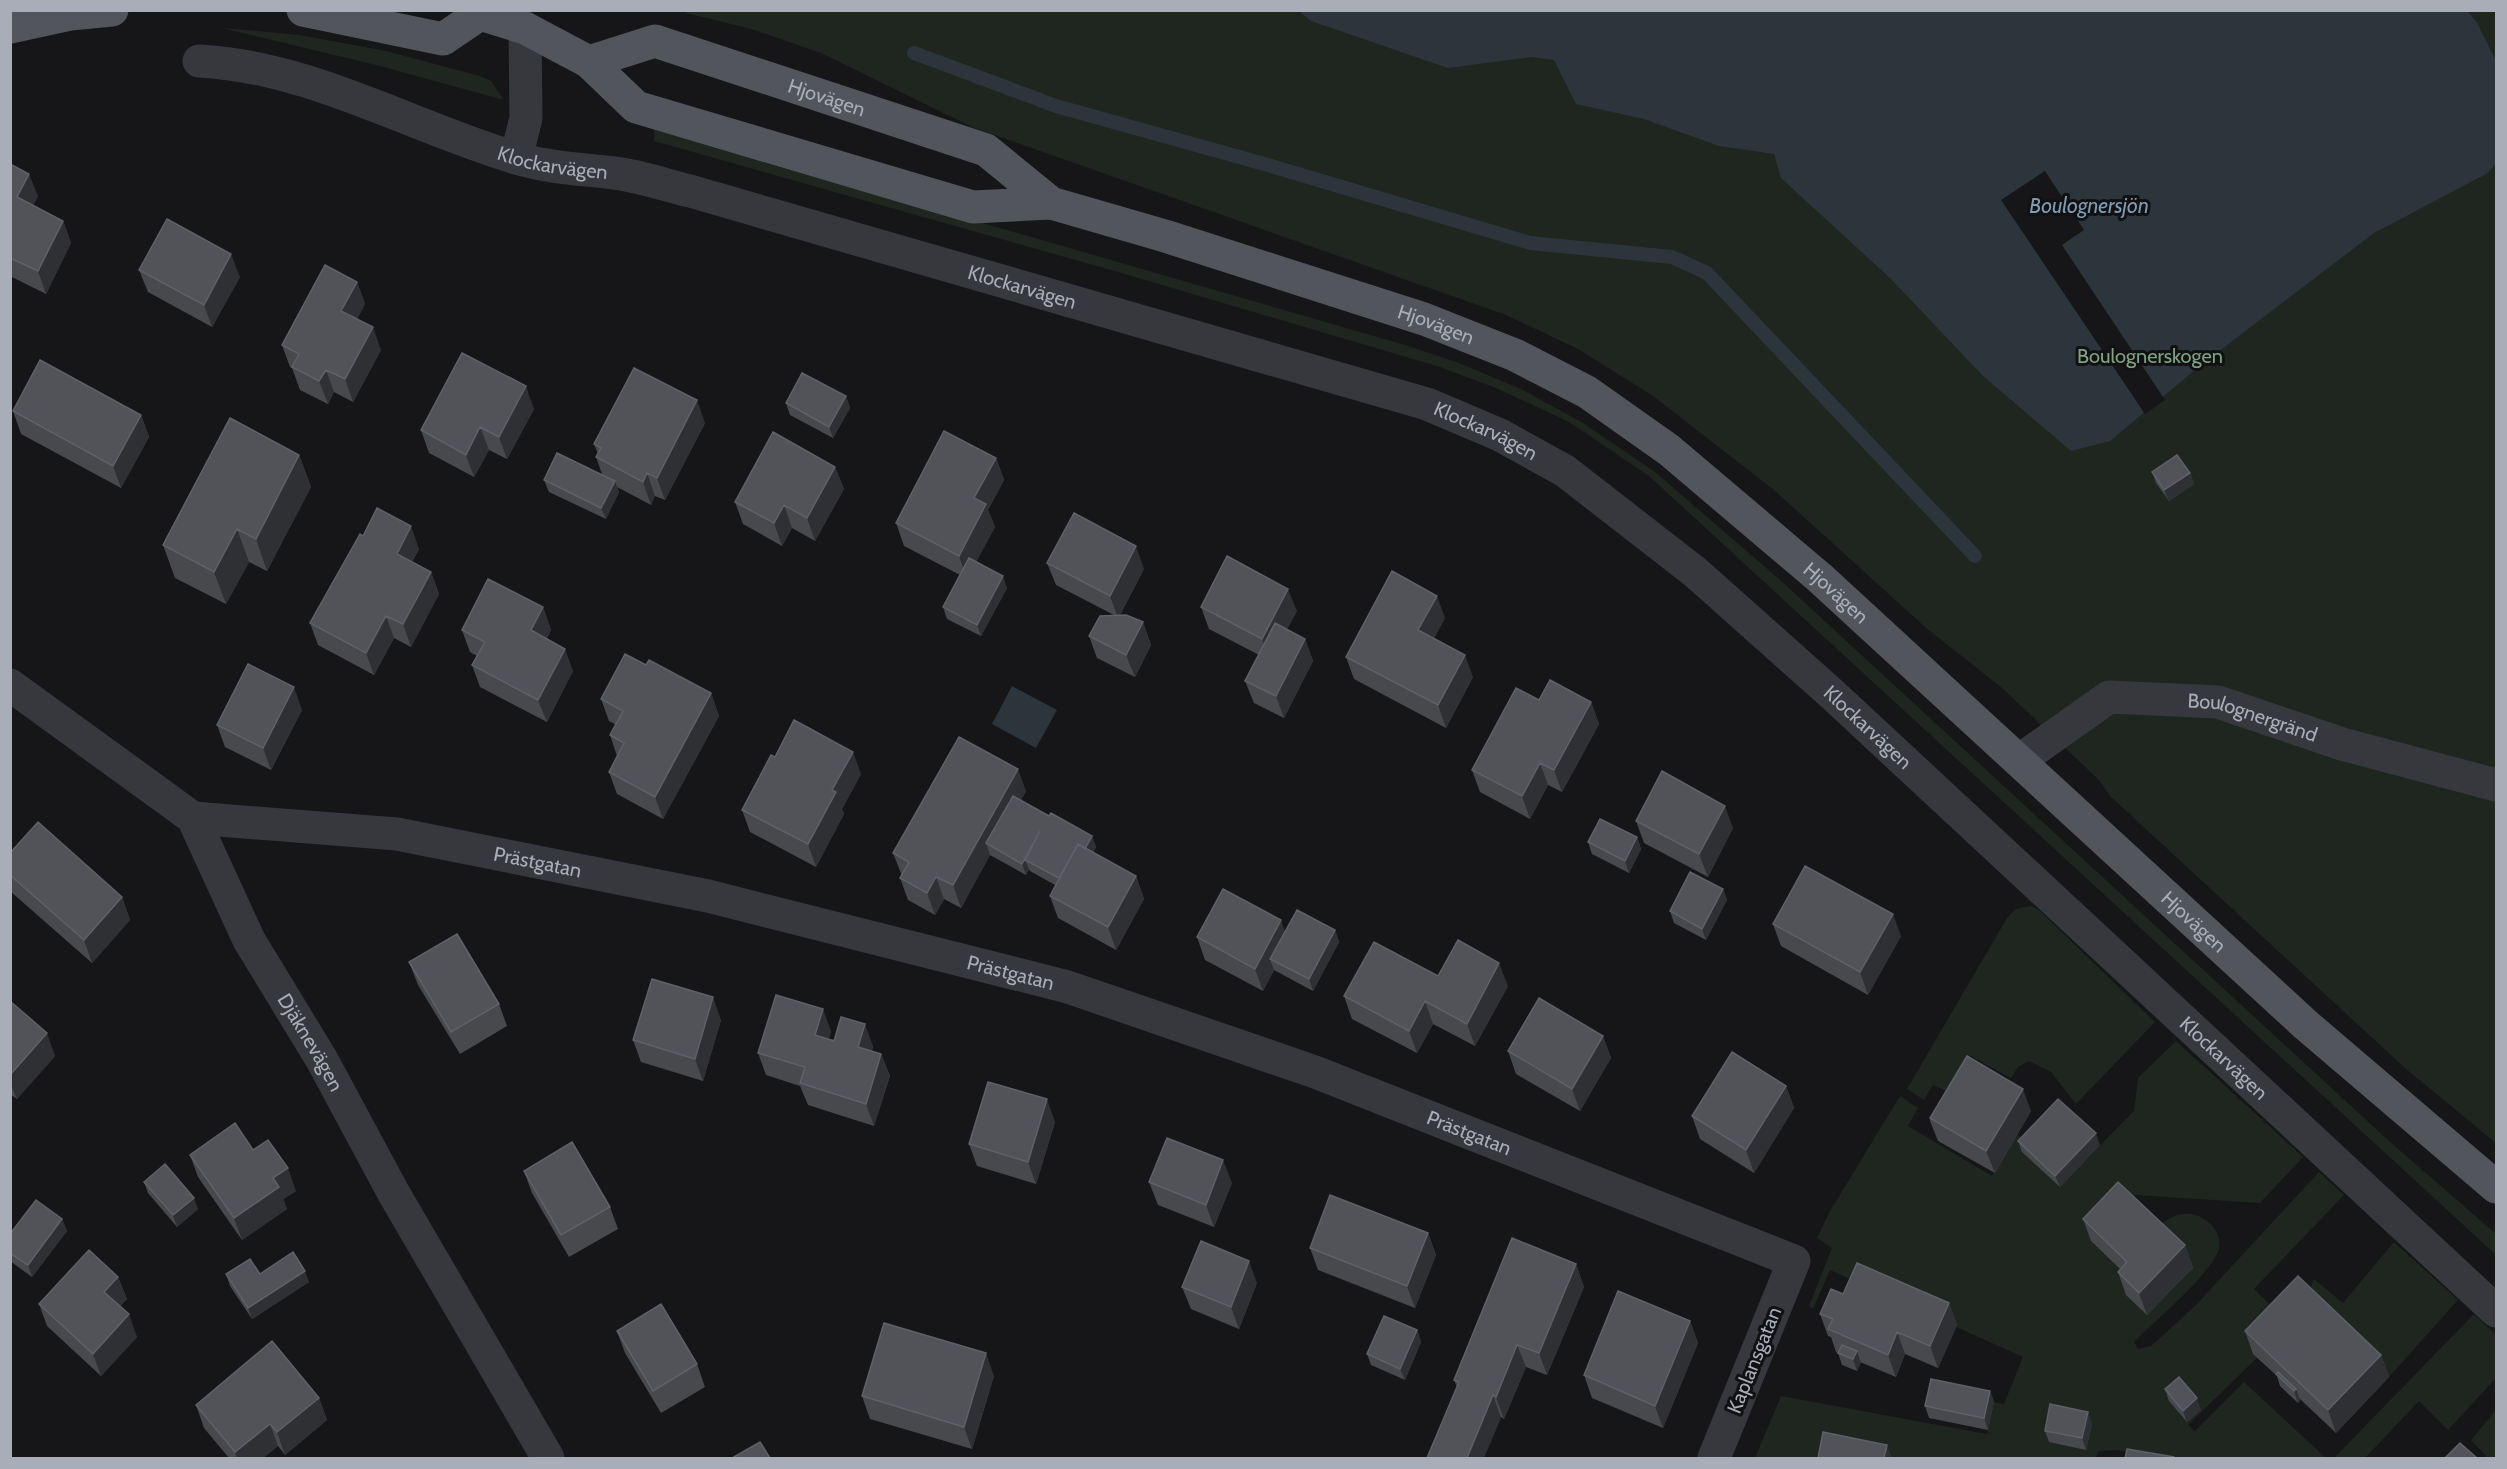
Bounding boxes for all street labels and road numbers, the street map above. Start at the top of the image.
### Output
street label: Hjovägen [785,74,868,121]
street label: Klockarvägen [495,141,609,184]
street label: Klockarvägen [965,260,1079,314]
street label: Hjovägen [1395,299,1478,350]
street label: Klockarvägen [1430,396,1542,465]
street label: Hjovägen [1798,557,1874,629]
street label: Klockarvägen [1819,680,1917,774]
street label: Boulognergränd [2187,689,2321,747]
street label: Prästgatan [492,842,584,883]
street label: Hjovägen [2156,886,2231,958]
street label: Prästgatan [965,950,1057,995]
street label: Djäknevägen [272,989,349,1095]
street label: Klockarvägen [2175,1011,2273,1105]
street label: Prästgatan [1423,1105,1515,1160]
street label: Kaplansgatan [1722,1303,1786,1417]

